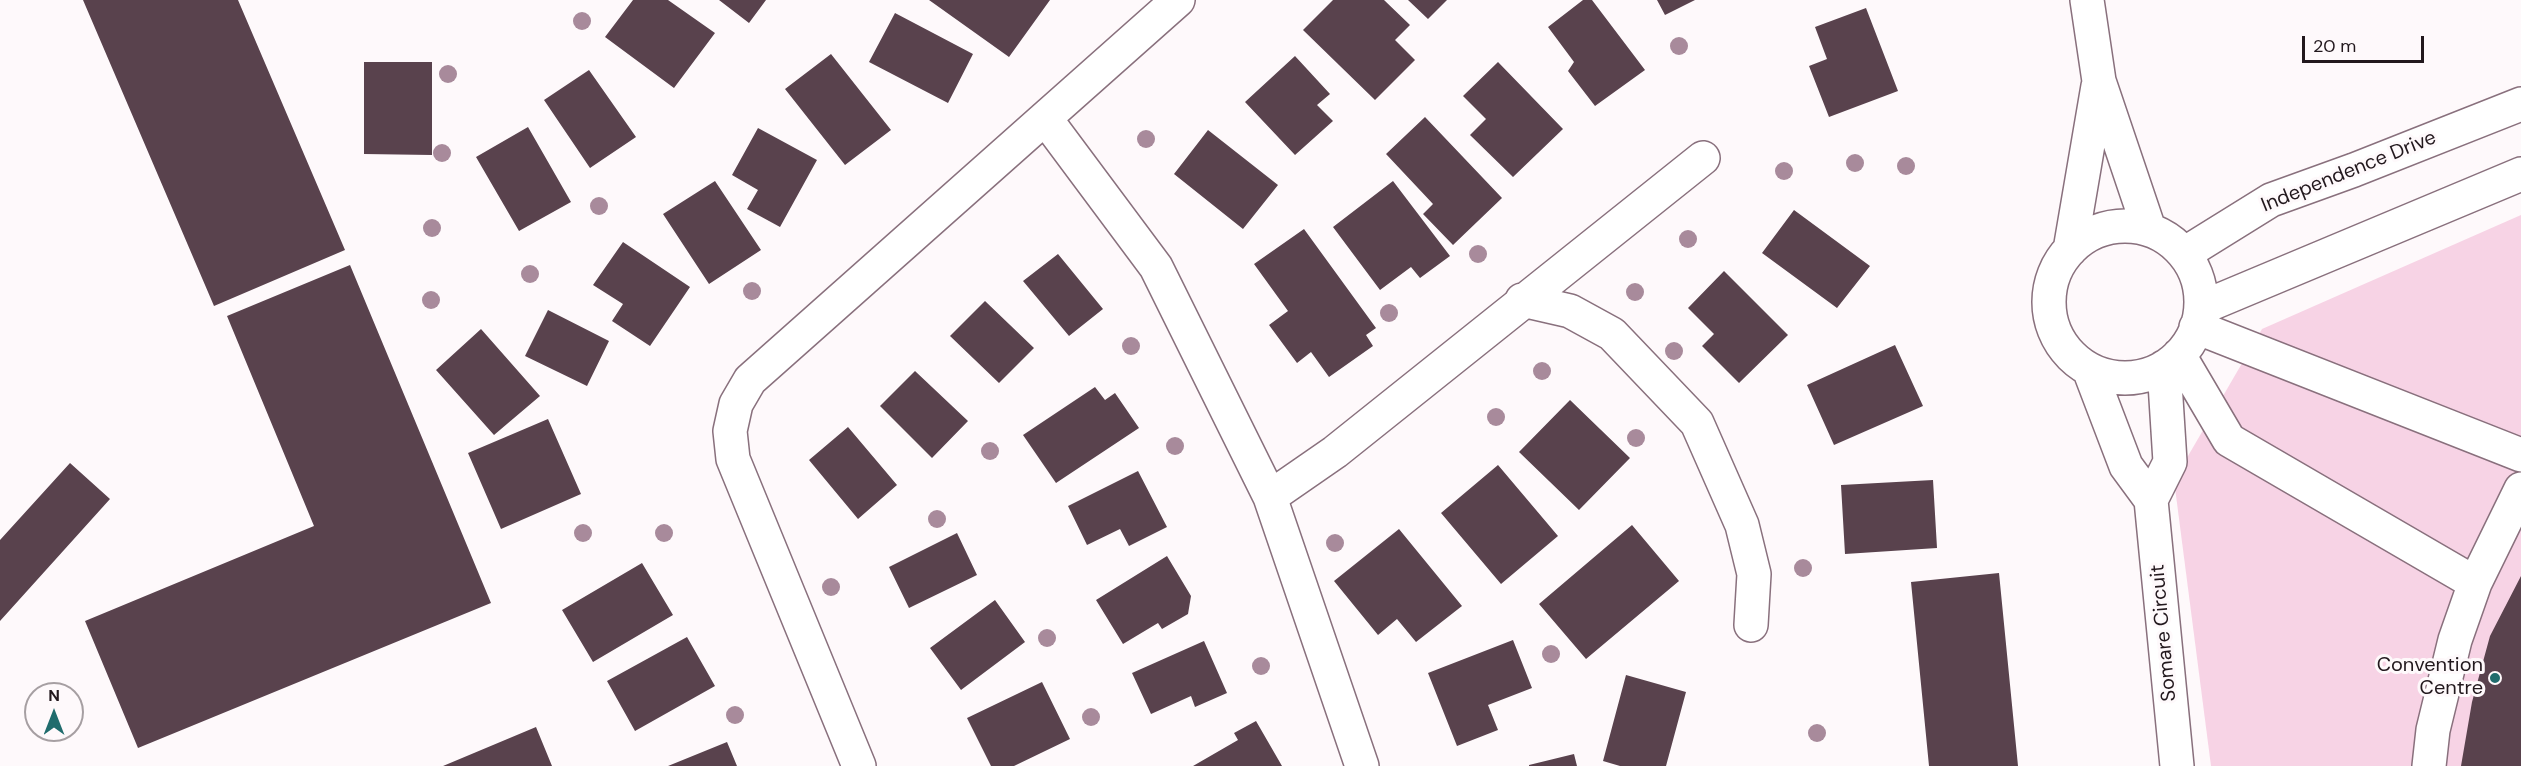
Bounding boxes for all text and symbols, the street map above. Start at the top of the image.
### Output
scale bar [2305,24,2426,62]
text: 20 m [2313,34,2356,58]
street label: Independence Drive [2258,126,2440,218]
street label: Somare Circuit [2146,563,2182,703]
place label: Convention Centre [2377,654,2483,701]
marker: Convention Centre [2488,671,2502,685]
north arrow [24,682,84,742]
text: N [48,685,60,706]

